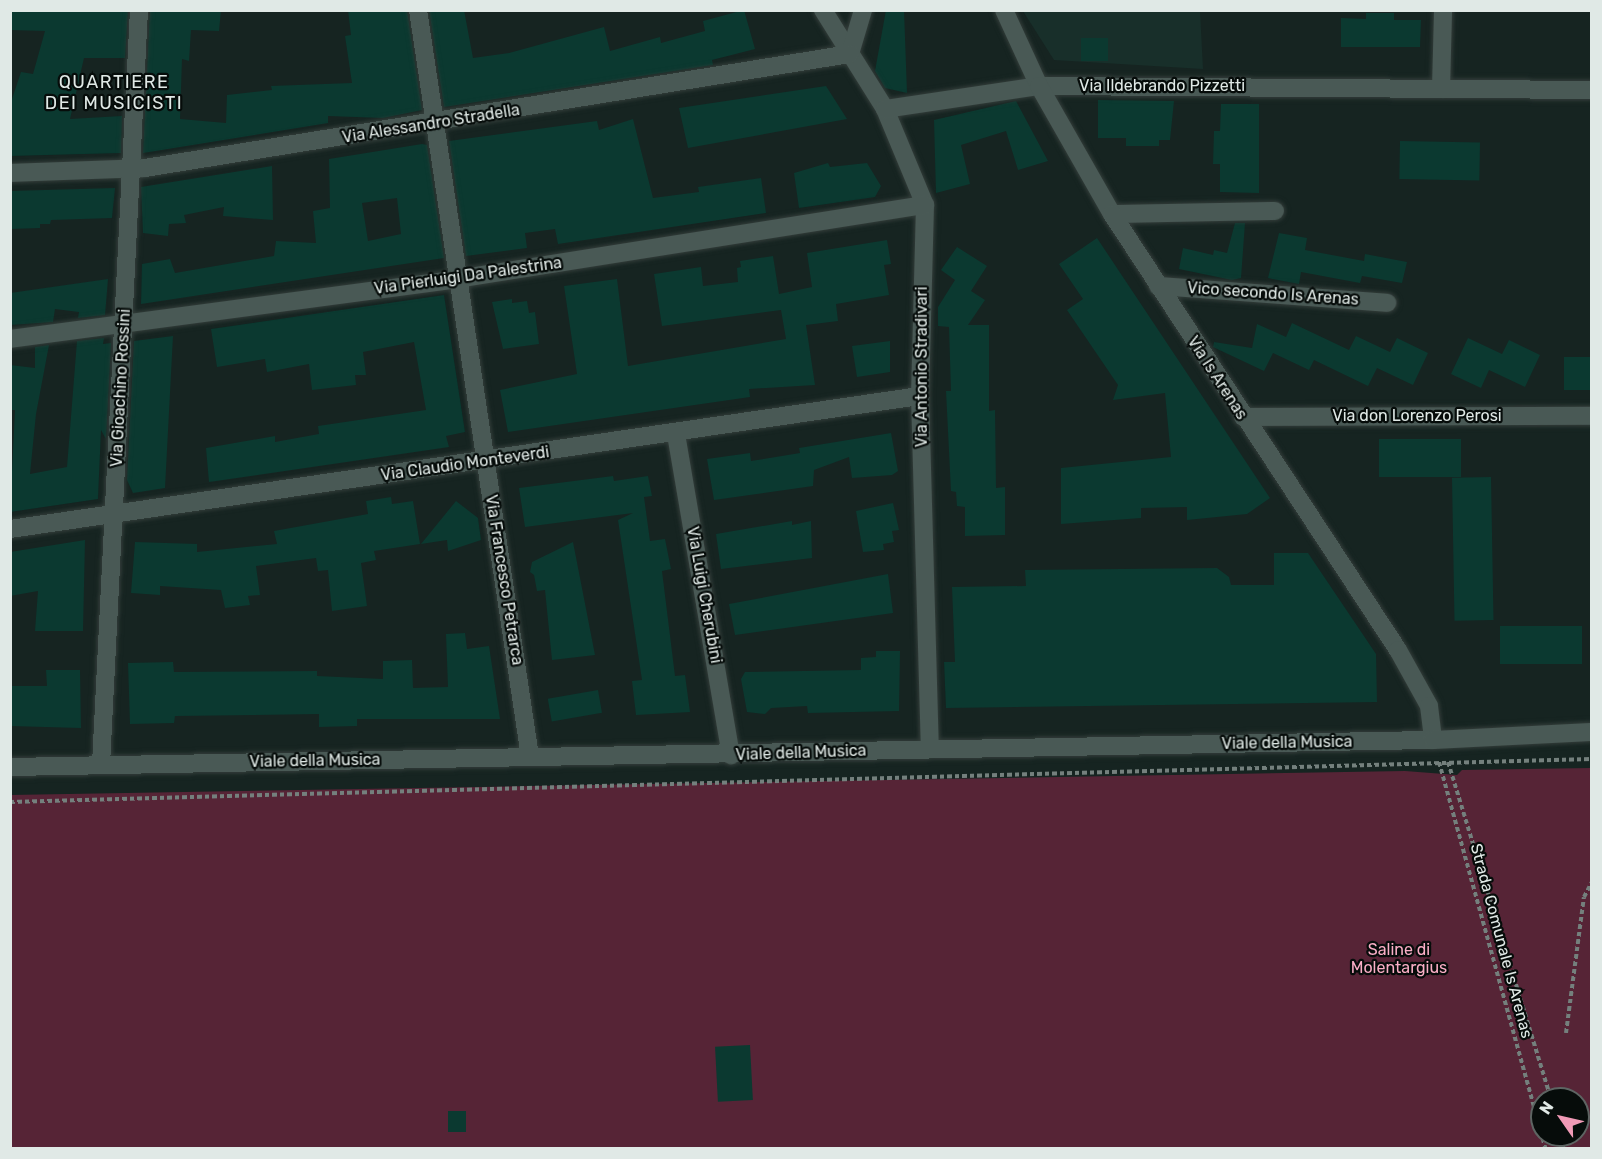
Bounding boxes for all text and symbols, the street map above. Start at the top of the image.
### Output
district label: QUARTIERE DEI MUSICISTI [45,72,183,115]
street label: Via Ildebrando Pizzetti [1079,76,1245,96]
street label: Via Alessandro Stradella [341,100,521,148]
street label: Via Pierluigi Da Palestrina [373,253,563,299]
street label: Vico secondo Is Arenas [1186,278,1360,310]
street label: Via Antonio Stradivari [912,286,932,448]
street label: Via Gioachino Rossini [107,308,135,468]
street label: Via Is Arenas [1183,333,1251,423]
street label: Via don Lorenzo Perosi [1332,406,1502,426]
street label: Via Claudio Monteverdi [380,443,550,485]
street label: Via Francesco Petrarca [481,493,527,667]
street label: Via Luigi Cherubini [683,525,725,665]
street label: Viale della Musica [1221,732,1353,754]
street label: Viale della Musica [735,741,867,765]
street label: Viale della Musica [249,750,381,772]
street label: Strada Comunale Is Arenas [1466,841,1536,1041]
park label: Saline di Molentargius [1351,940,1447,978]
north arrow [1530,1087,1590,1147]
text: N [1535,1098,1557,1118]

